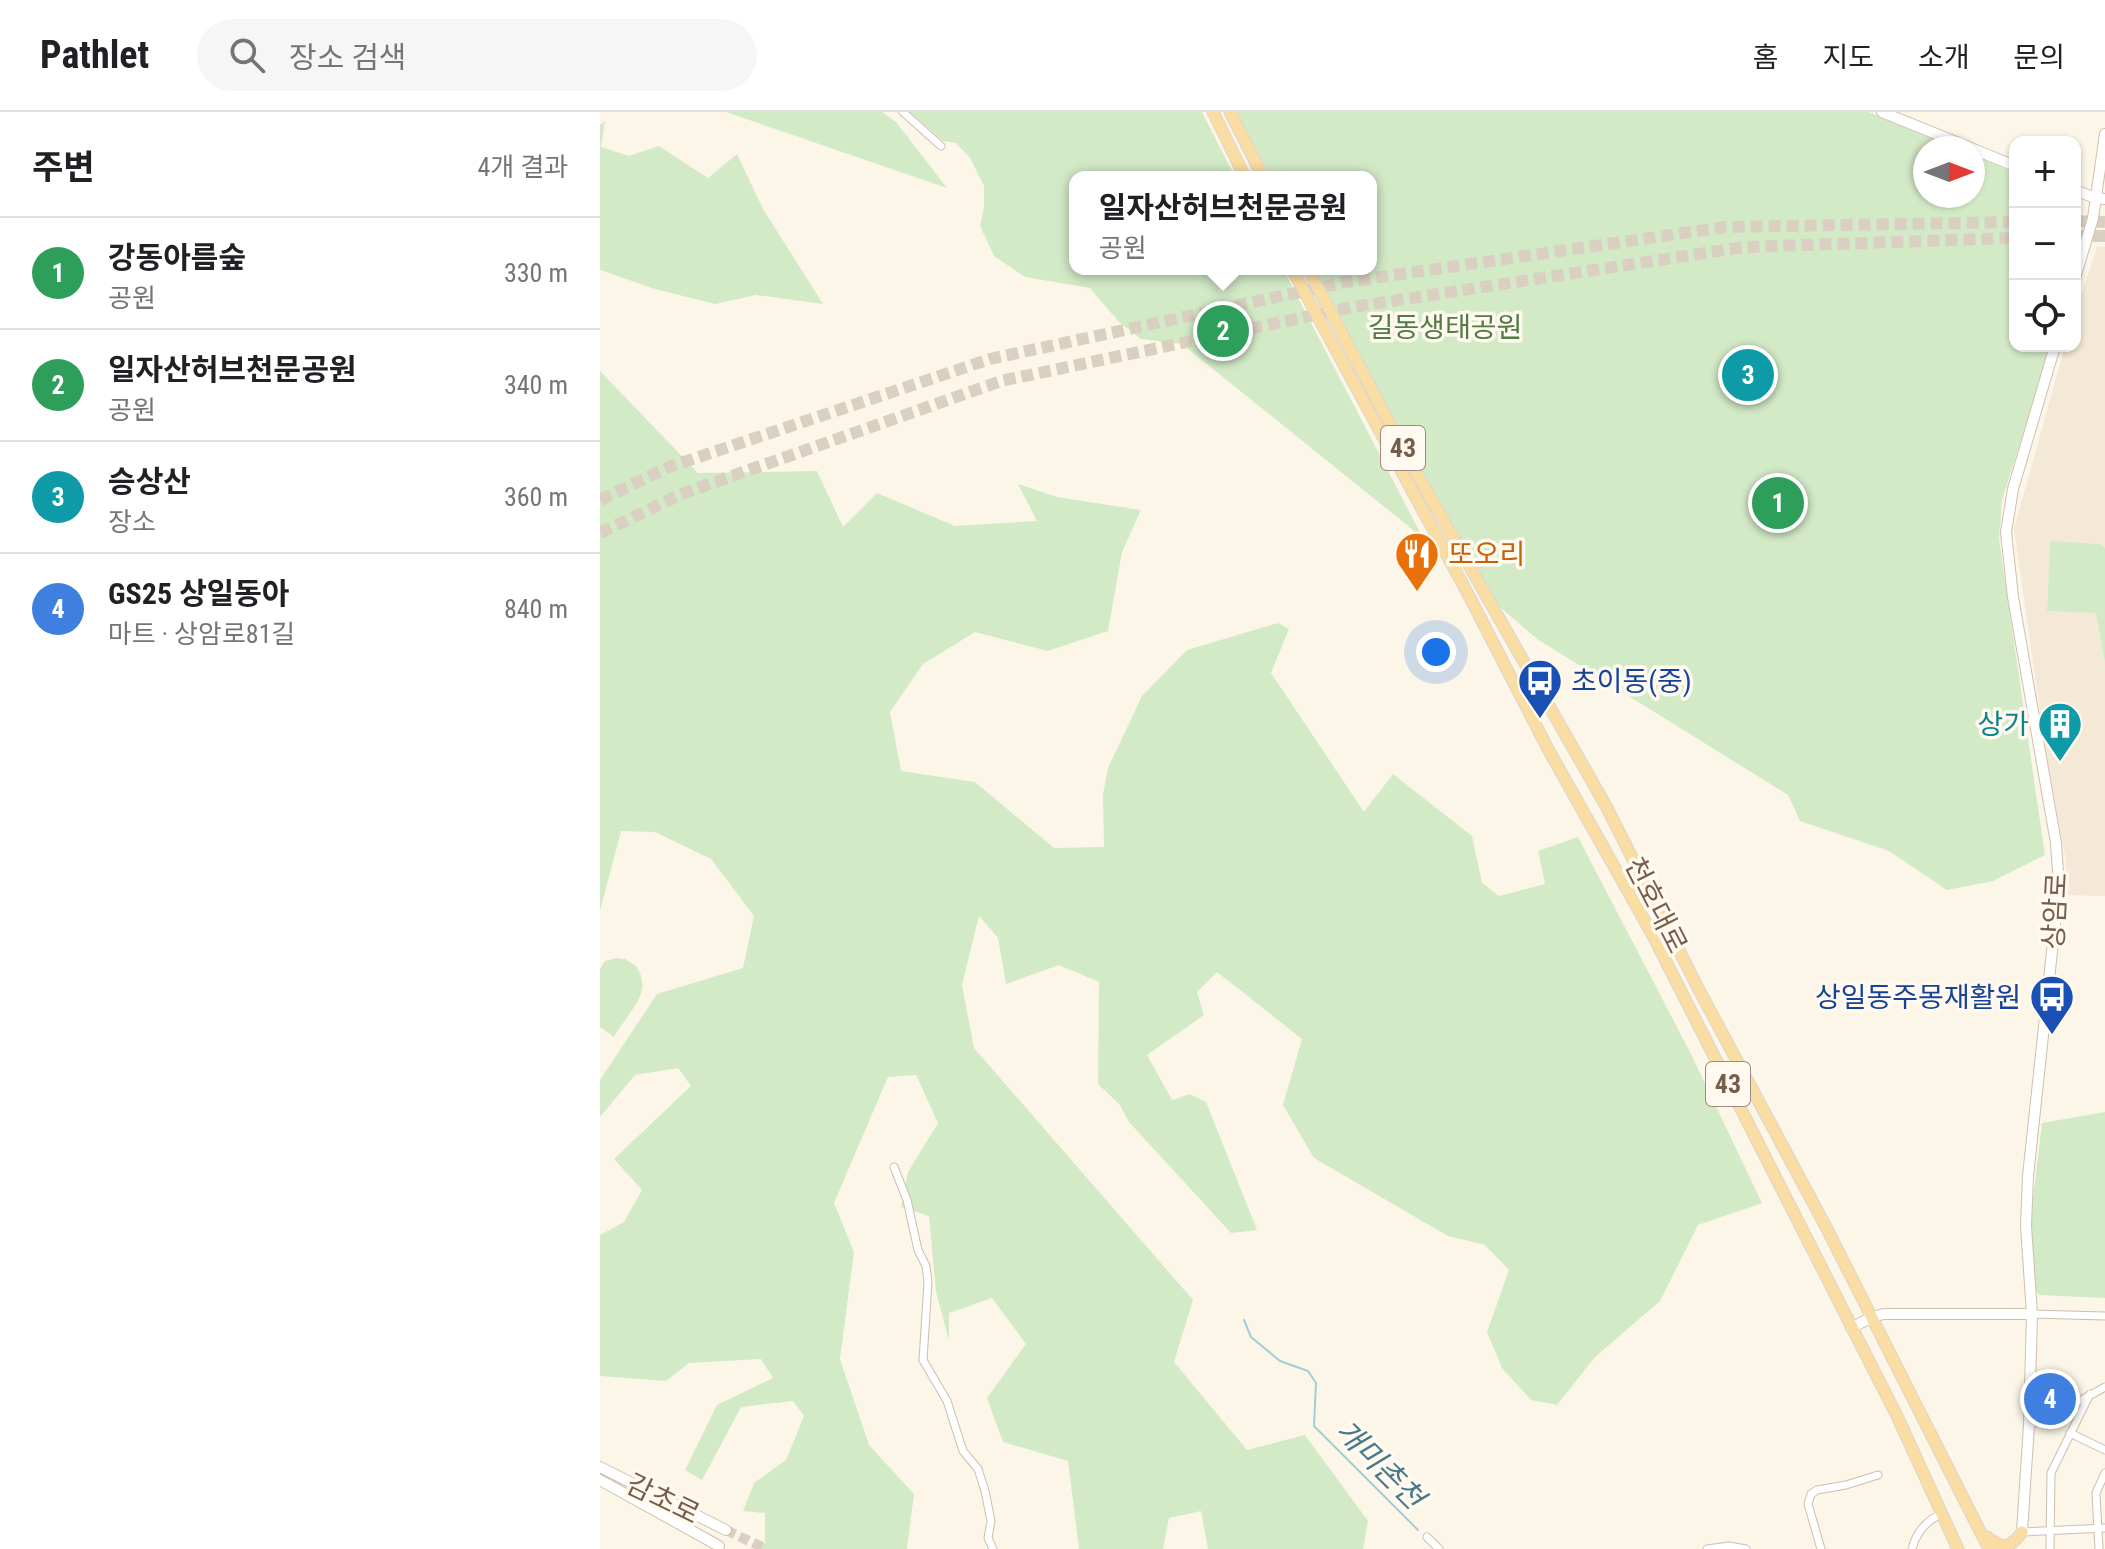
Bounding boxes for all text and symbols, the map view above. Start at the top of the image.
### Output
search box [197,19,757,91]
text: Pathlet [40,33,149,77]
icon: search [225,33,269,77]
text: 장소 검색 [289,40,406,75]
text: 홈 [1753,41,1778,74]
text: 지도 [1822,41,1874,74]
text: 소개 [1918,41,1969,74]
text: 문의 [2013,41,2065,74]
north arrow [1913,136,1985,208]
map controls [2009,136,2081,352]
button: + [2009,136,2081,208]
text: 주변 [32,147,95,187]
text: 4개 결과 [477,152,568,182]
popup [1069,171,1377,275]
text: 일자산허브천문공원 [1099,190,1347,225]
button: − [2009,208,2081,280]
text: 공원 [1099,233,1147,263]
text: 강동아름숲 [108,240,246,275]
text: 1 [51,258,65,288]
text: 330 m [504,258,568,288]
button: locate [2009,280,2081,352]
text: 공원 [108,283,156,313]
pin: 2 [1197,301,1249,361]
park label: 길동생태공원 [1368,311,1522,344]
pin: 3 [1722,345,1774,405]
text: 일자산허브천문공원 [108,352,356,387]
text: 2 [51,370,65,400]
text: 340 m [504,370,568,400]
text: 공원 [108,395,156,425]
road number: 43 [1381,426,1425,470]
text: 승상산 [108,464,191,499]
pin: 1 [1752,473,1804,533]
text: 3 [51,482,65,512]
text: 360 m [504,482,568,512]
text: 장소 [108,507,156,537]
restaurant icon: 또오리 [1393,530,1441,593]
place label: 또오리 [1448,538,1525,571]
text: GS25 상일동아 [108,576,289,611]
text: 4 [51,594,65,624]
text: 840 m [504,594,568,624]
text: 마트 · 상암로81길 [108,619,295,649]
your location [1416,632,1456,672]
bus stop icon: 초이동(중) [1516,657,1564,720]
place label: 초이동(중) [1571,665,1692,698]
building icon: 상가 [2036,700,2084,763]
place label: 상가 [1977,708,2029,741]
street label: 천호대로 [1618,852,1694,958]
street label: 상암로 [2037,872,2073,950]
bus stop icon: 상일동주몽재활원 [2028,973,2076,1036]
place label: 상일동주몽재활원 [1815,981,2021,1014]
road number: 43 [1706,1062,1750,1106]
pin: 4 [2024,1369,2076,1429]
water label: 개미촌천 [1329,1413,1434,1518]
street label: 감초로 [621,1467,705,1531]

